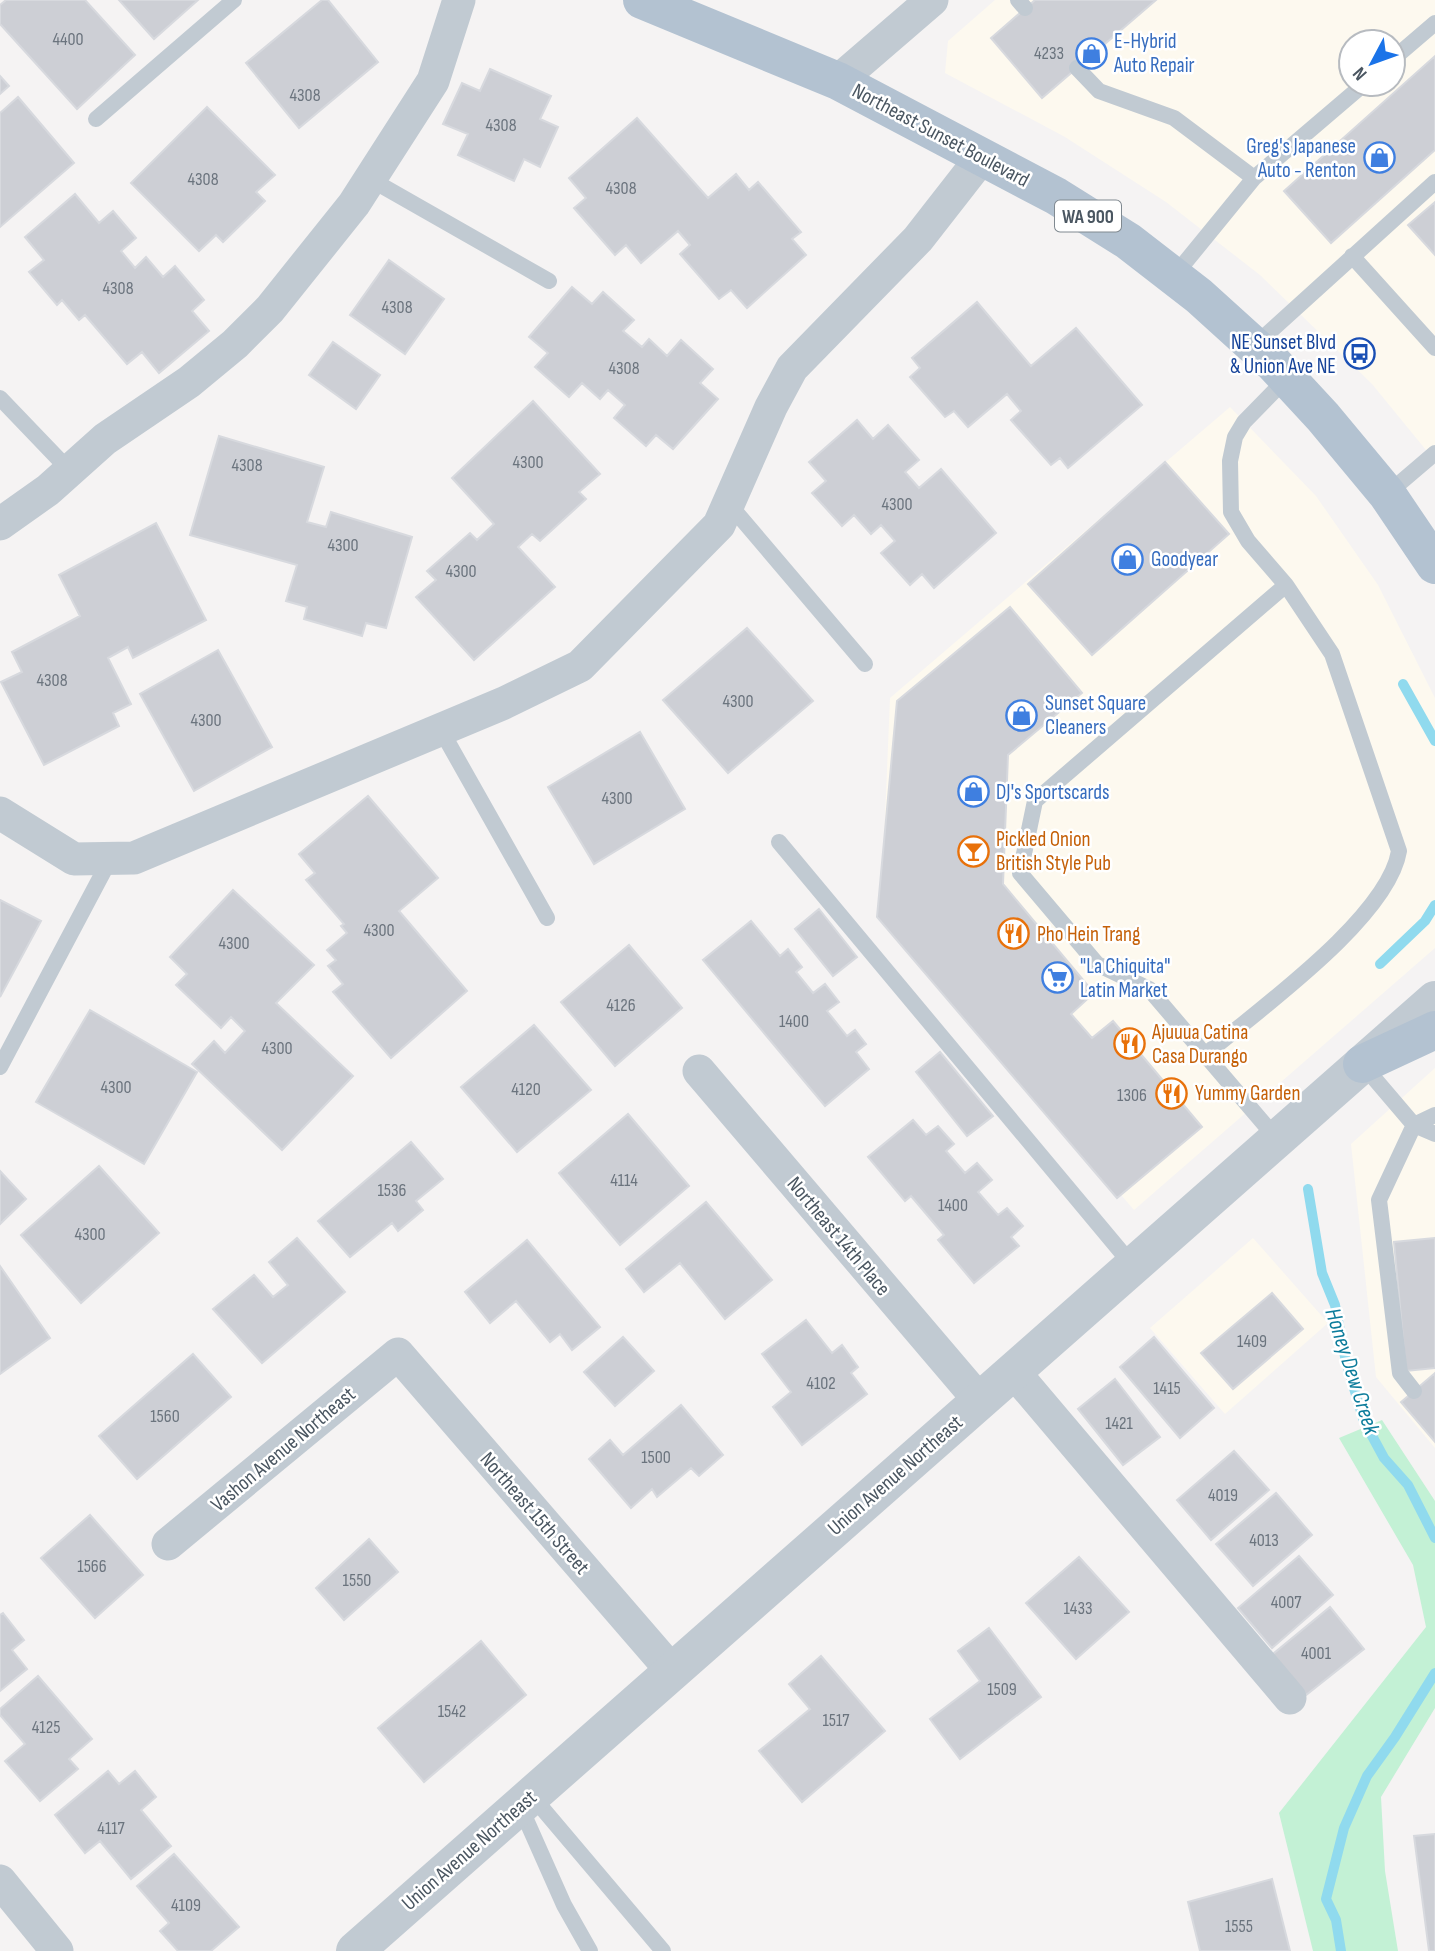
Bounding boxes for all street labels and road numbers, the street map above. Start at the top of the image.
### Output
street label: Northeast Sunset Boulevard [848,78,1033,193]
road number: WA 900 [1055,200,1121,232]
street label: Northeast 14th Place [782,1172,896,1301]
street label: Vashon Avenue Northeast [206,1382,361,1517]
street label: Union Avenue Northeast [823,1410,968,1541]
street label: Northeast 15th Street [475,1447,594,1580]
street label: Union Avenue Northeast [397,1785,542,1916]

